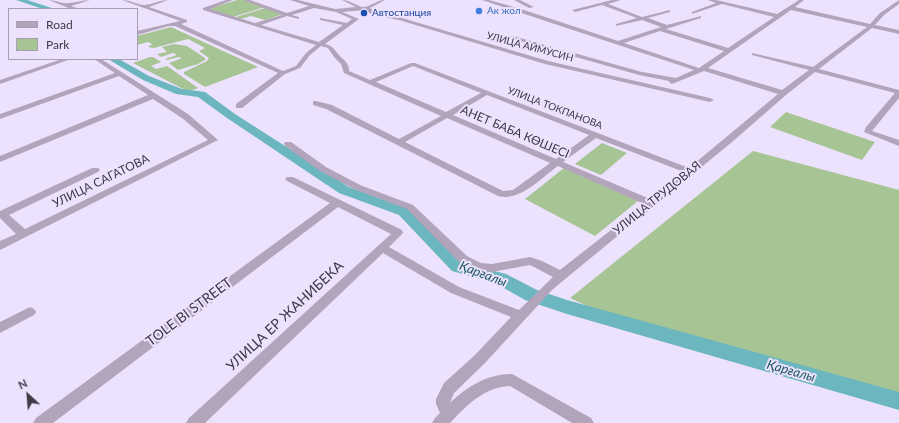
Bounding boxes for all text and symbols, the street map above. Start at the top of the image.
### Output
place label: Ак жол [487,5,521,17]
marker: Ак жол [474,6,484,16]
place label: Автостанция [372,7,431,19]
legend [8,8,138,60]
marker: Автостанция [359,8,369,18]
text: Road [46,17,73,32]
street label: УЛИЦА АЙМУСИН [485,30,575,64]
text: Park [46,37,69,52]
street label: УЛИЦА ТОКПАНОВА [506,84,604,132]
street label: АНЕТ БАБА КӨШЕСІ [459,103,571,161]
street label: УЛИЦА САГАТОВА [50,151,152,211]
street label: УЛИЦА ТРУДОВАЯ [610,158,704,238]
street label: УЛИЦА ЕР ЖАНИБЕКА [223,257,347,375]
water label: Қарғалы [457,258,509,290]
street label: TOLE BI STREET [143,274,235,350]
water label: Қарғалы [765,357,817,385]
north arrow [8,375,48,415]
text: N [16,376,29,391]

